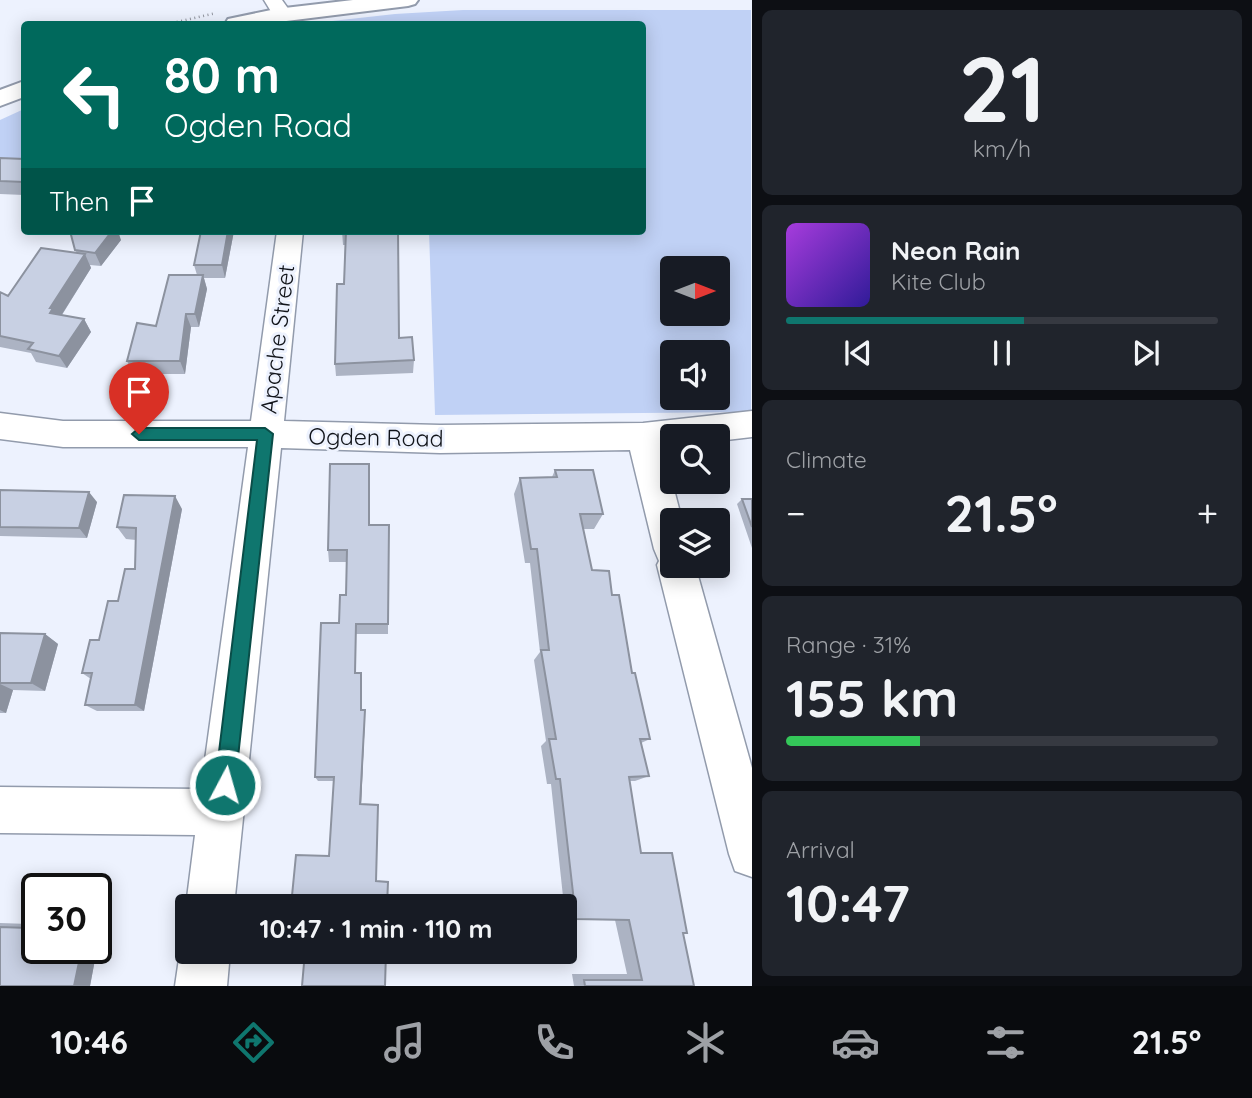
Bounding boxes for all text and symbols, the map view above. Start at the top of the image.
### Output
text: 21 [958,31,1046,145]
text: 80 m [164,44,280,105]
icon: left [49,49,140,140]
text: Ogden Road [164,105,352,145]
text: km/h [973,134,1031,163]
icon: arrive [123,182,161,220]
text: Then [49,185,109,218]
text: Neon Rain [891,234,1020,267]
north arrow [660,256,730,326]
map controls [660,256,730,578]
street label: Apache Street [253,263,301,415]
text: Kite Club [891,267,986,296]
icon: previous [839,334,877,372]
icon: pause [983,334,1021,372]
icon: next [1127,334,1165,372]
button: sound [660,340,730,410]
pin [109,362,169,434]
icon: arrive [120,373,158,411]
street label: Ogden Road [308,421,444,453]
button: search [660,424,730,494]
text: Climate [786,445,867,474]
text: 21.5° [945,480,1058,545]
text: − [786,489,806,537]
text: + [1197,489,1218,537]
button: layers [660,508,730,578]
text: Range · 31% [786,630,911,659]
text: 155 km [786,665,958,730]
position arrow [188,748,262,822]
text: Arrival [786,835,855,864]
text: 10:47 [786,870,910,935]
speed limit sign: 30 [21,873,112,964]
text: 10:47 · 1 min · 110 m [259,912,493,945]
icon: directions [229,1018,278,1067]
icon: music [380,1018,429,1067]
icon: phone [530,1018,579,1067]
icon: climate [681,1018,730,1067]
icon: car [831,1018,880,1067]
icon: filters [981,1018,1030,1067]
text: 10:46 [51,1022,128,1062]
text: 21.5° [1132,1022,1201,1062]

